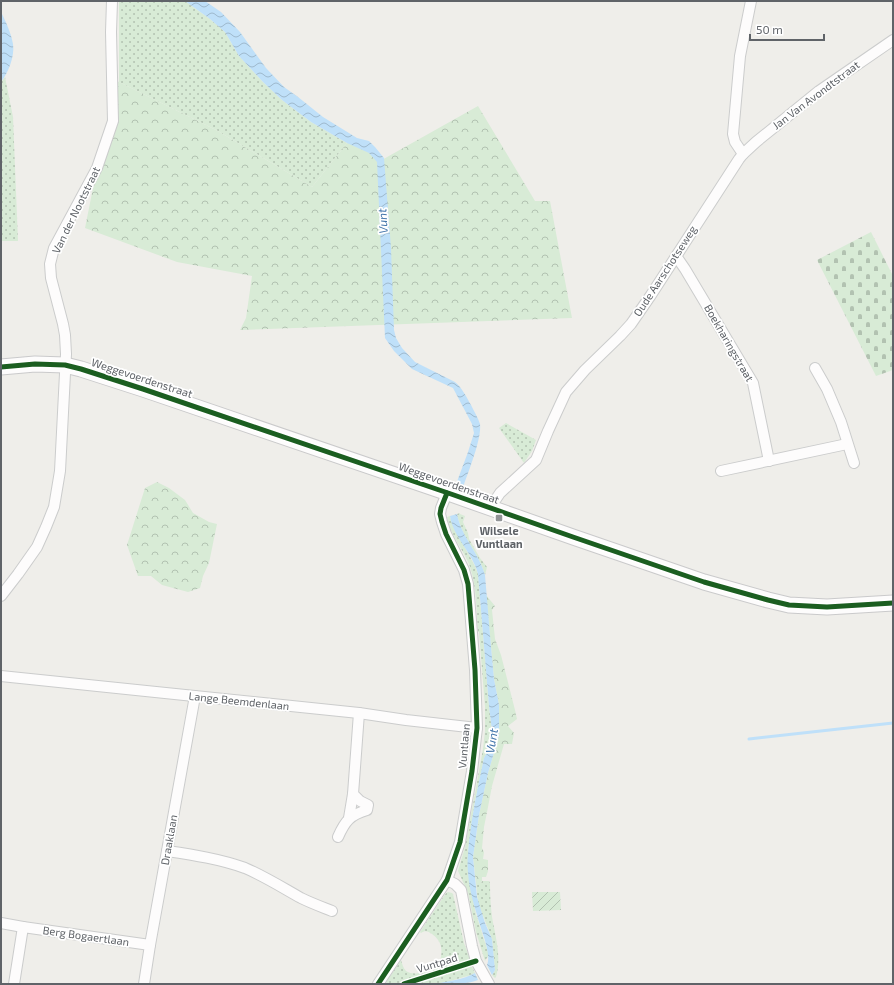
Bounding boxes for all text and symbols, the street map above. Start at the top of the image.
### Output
scale bar [750,16,824,42]
text: 50 m [756,22,783,36]
street label: Jan Van Avondtstraat [770,58,862,131]
street label: Van der Nootstraat [49,164,102,255]
water label: Vunt [374,208,390,234]
street label: Oude Aarschotseweg [630,223,699,319]
street label: Boekharingstraat [702,302,757,384]
street label: Weggevoerdenstraat [90,355,194,400]
street label: Weggevoerdenstraat [397,459,501,506]
marker: Wilsele Vuntlaan [494,513,504,523]
place label: Wilsele Vuntlaan [475,524,523,550]
street label: Lange Beemdenlaan [188,689,290,712]
street label: Vuntlaan [455,723,472,769]
water label: Vunt [482,727,500,754]
street label: Draaklaan [158,814,179,866]
street label: Berg Bogaertlaan [42,923,130,948]
street label: Vuntpad [415,950,459,975]

